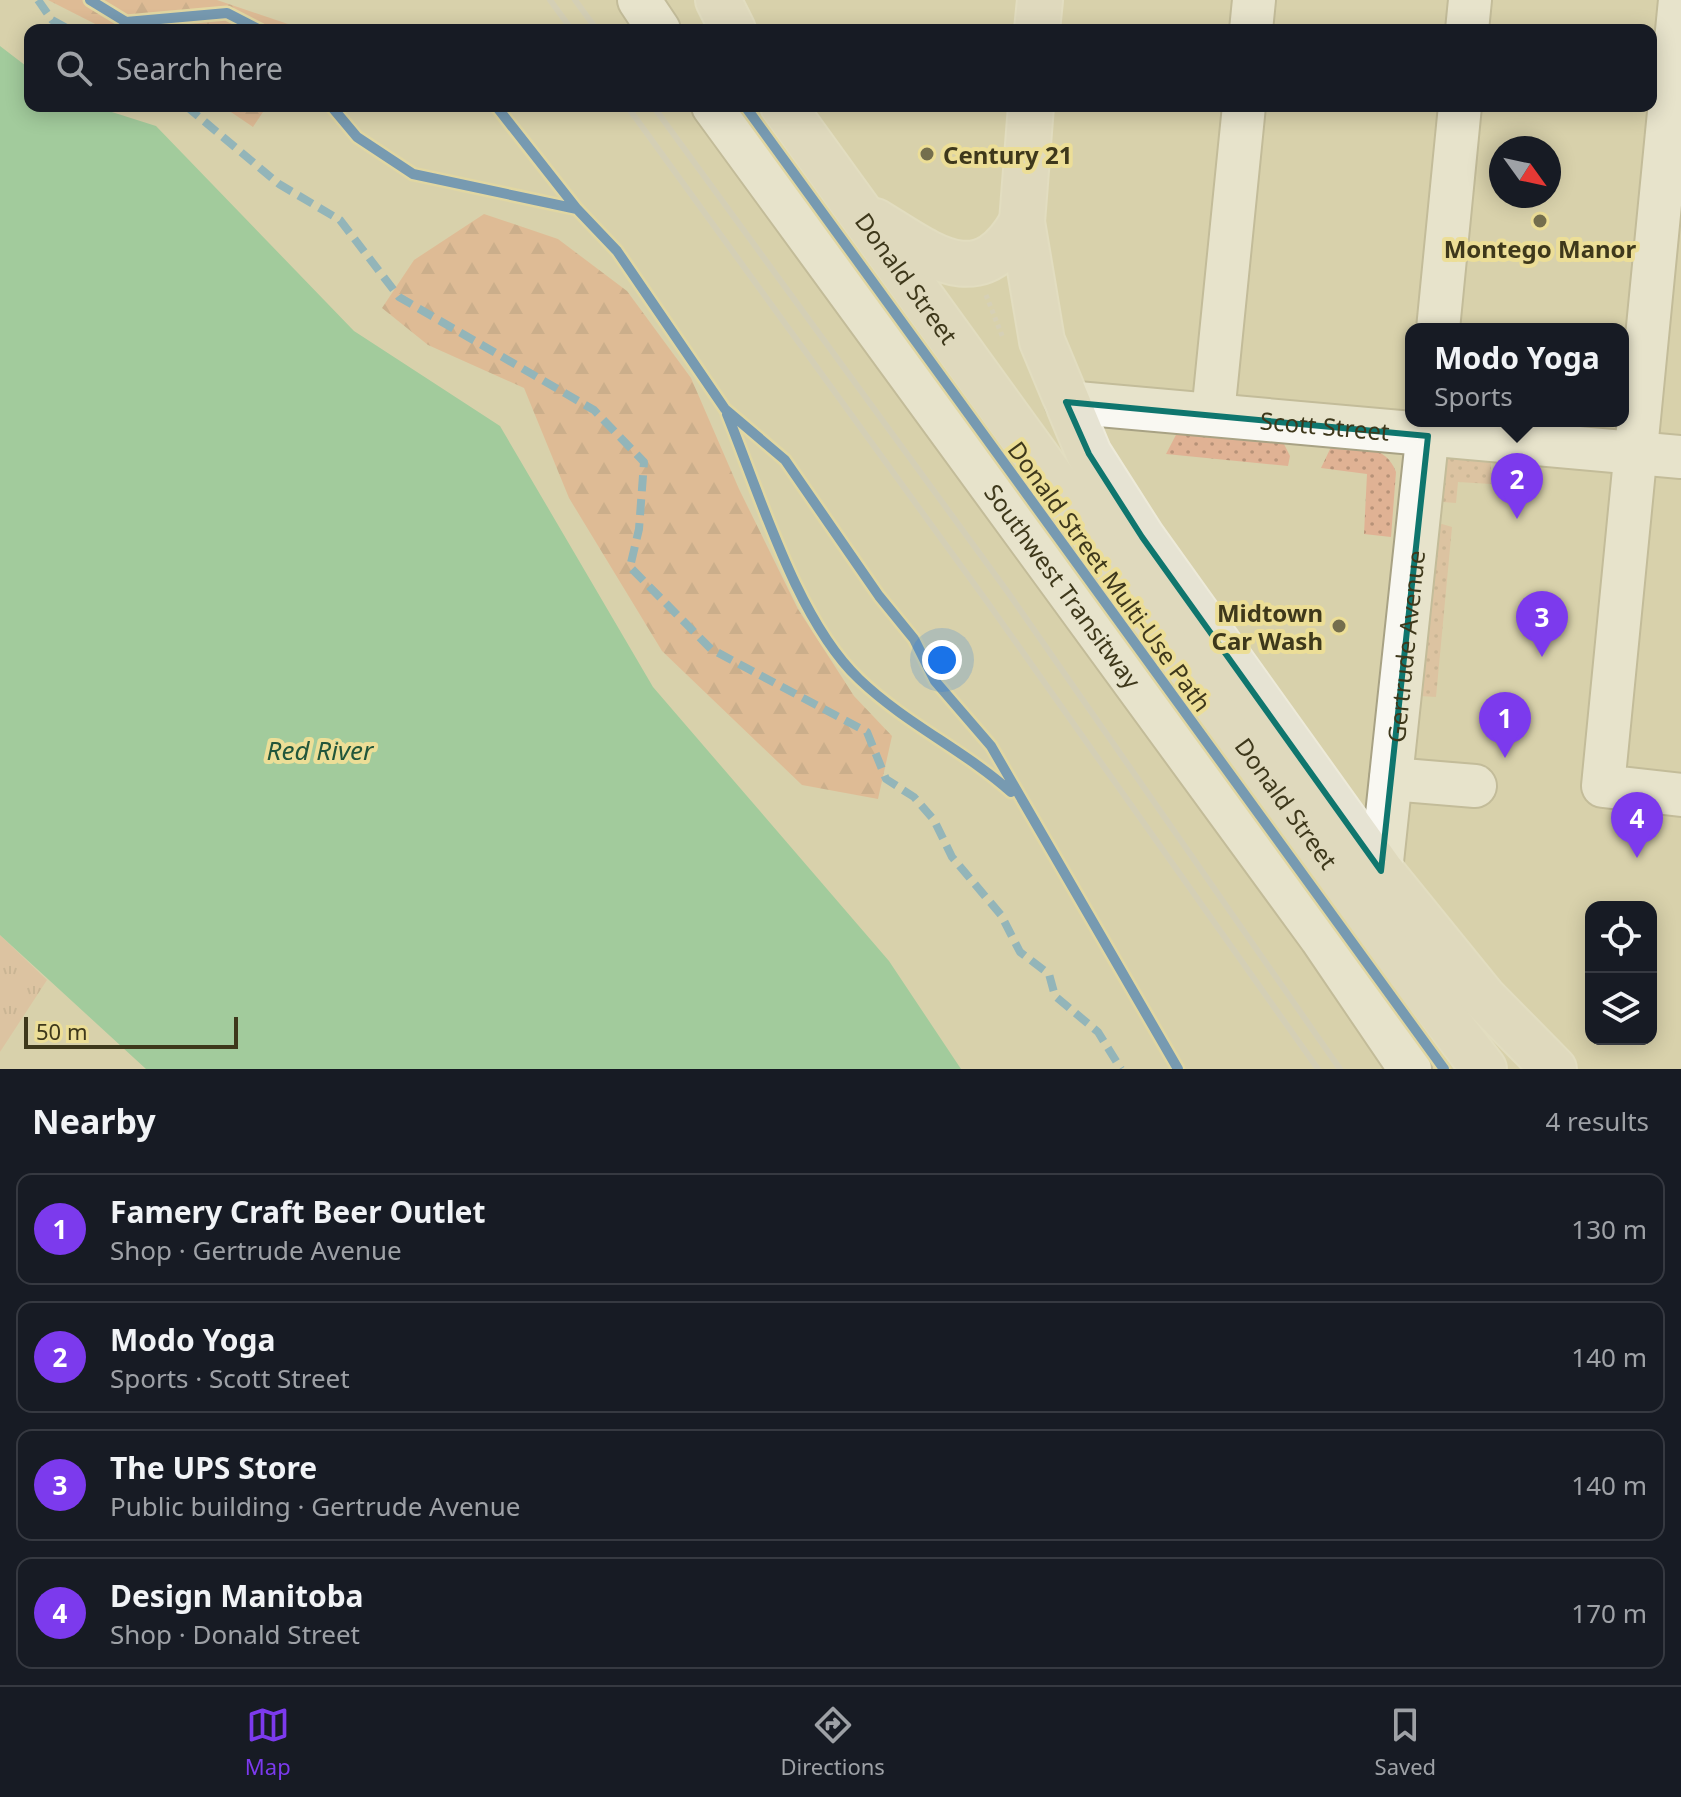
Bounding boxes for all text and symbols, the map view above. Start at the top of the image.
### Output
search box [24,24,1657,112]
icon: search [52,46,96,90]
text: Search here [116,48,283,89]
north arrow [1489,136,1561,208]
place label: Century 21 [943,138,1072,171]
marker: Century 21 [918,145,936,163]
street label: Donald Street [849,205,966,350]
marker: Montego Manor [1531,212,1549,230]
place label: Montego Manor [1444,232,1637,265]
popup [1405,323,1629,427]
text: Modo Yoga [1434,337,1600,378]
text: Sports [1434,378,1513,414]
street label: Scott Street [1259,403,1391,447]
street label: Donald Street Multi-Use Path [1001,434,1219,718]
pin: 2 [1491,453,1543,519]
street label: Southwest Transitway [978,477,1150,695]
street label: Gertrude Avenue [1378,548,1432,744]
pin: 3 [1516,591,1568,657]
place label: Midtown Car Wash [1211,596,1323,657]
marker: Midtown Car Wash [1330,617,1348,635]
your location [922,640,962,680]
pin: 1 [1479,692,1531,758]
street label: Donald Street [1228,730,1346,875]
water label: Red River [267,732,375,768]
pin: 4 [1611,792,1663,858]
map controls [1585,901,1657,1045]
button: locate [1585,901,1657,973]
button: layers [1585,973,1657,1045]
scale bar [24,1013,238,1049]
text: 50 m [36,1016,87,1046]
text: Nearby [32,1098,156,1144]
text: 4 results [1545,1103,1649,1139]
text: Famery Craft Beer Outlet [110,1191,486,1232]
text: 1 [53,1211,67,1247]
text: 130 m [1571,1211,1647,1247]
text: Shop · Gertrude Avenue [110,1232,402,1268]
text: Modo Yoga [110,1319,276,1360]
text: 2 [53,1339,67,1375]
text: 140 m [1571,1339,1647,1375]
text: Sports · Scott Street [110,1360,350,1396]
text: The UPS Store [110,1447,317,1488]
text: 3 [53,1467,67,1503]
text: 140 m [1571,1467,1647,1503]
text: Public building · Gertrude Avenue [110,1488,520,1524]
text: Design Manitoba [110,1575,364,1616]
text: 4 [53,1595,67,1631]
text: 170 m [1571,1595,1647,1631]
text: Shop · Donald Street [110,1616,360,1652]
tab: Map [245,1703,291,1781]
tab: Directions [780,1703,885,1781]
tab: Saved [1375,1703,1436,1781]

